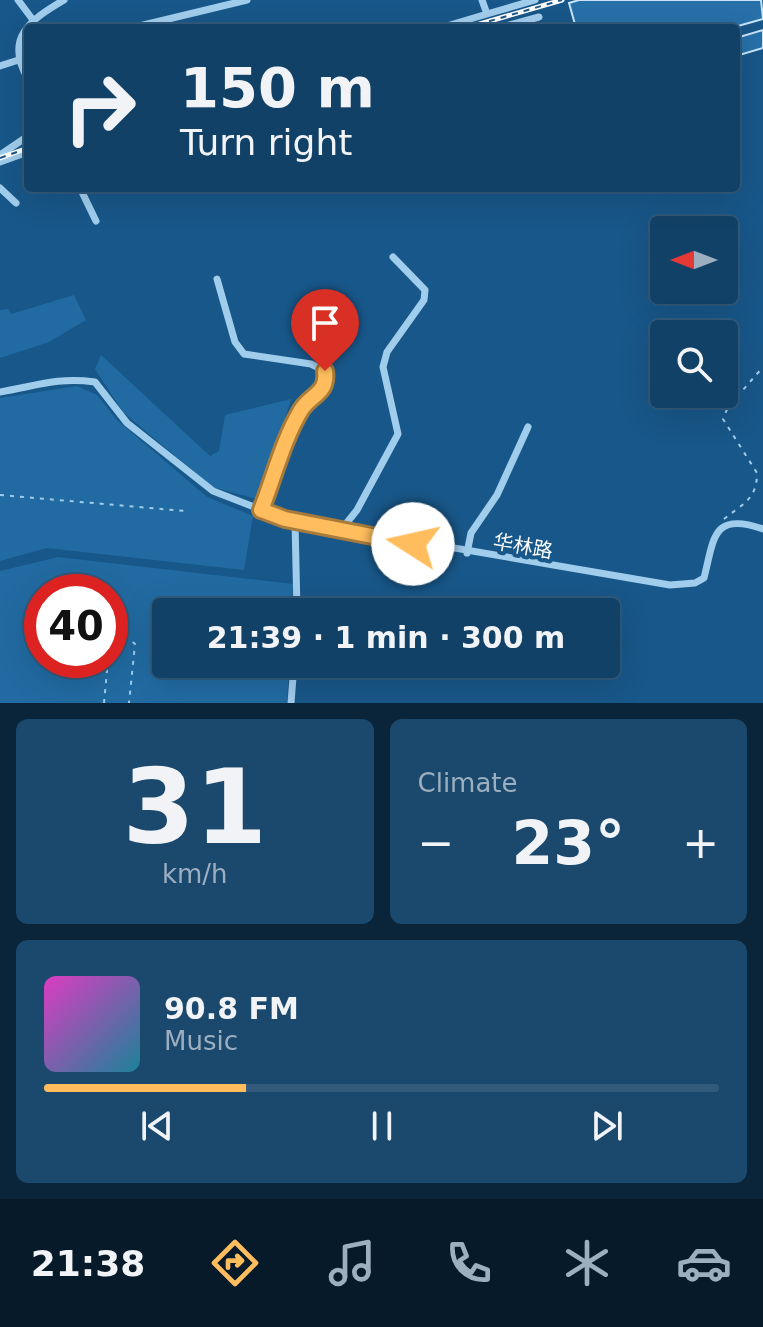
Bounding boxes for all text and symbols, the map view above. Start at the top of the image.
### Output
text: 150 m [180,55,375,120]
icon: right [48,56,152,160]
text: Turn right [180,122,352,163]
north arrow [650,216,738,304]
map controls [650,216,738,408]
pin [291,289,359,371]
icon: arrive [303,301,347,345]
button: search [650,320,738,408]
position arrow [371,502,455,586]
street label: 华林路 [491,529,555,563]
speed limit sign: 40 [24,574,128,678]
text: 21:39 · 1 min · 300 m [207,620,565,655]
text: 31 [122,746,267,868]
text: Climate [418,768,518,798]
text: 23° [512,808,625,878]
text: − [418,817,454,868]
text: + [682,817,719,868]
text: km/h [162,859,228,889]
text: 90.8 FM [164,991,299,1026]
text: Music [164,1026,238,1056]
icon: previous [135,1104,179,1148]
icon: pause [360,1104,404,1148]
icon: next [585,1104,629,1148]
icon: directions [207,1235,263,1291]
icon: music [324,1235,380,1291]
icon: phone [441,1235,497,1291]
icon: climate [559,1235,615,1291]
icon: car [676,1235,732,1291]
text: 21:38 [31,1243,145,1284]

